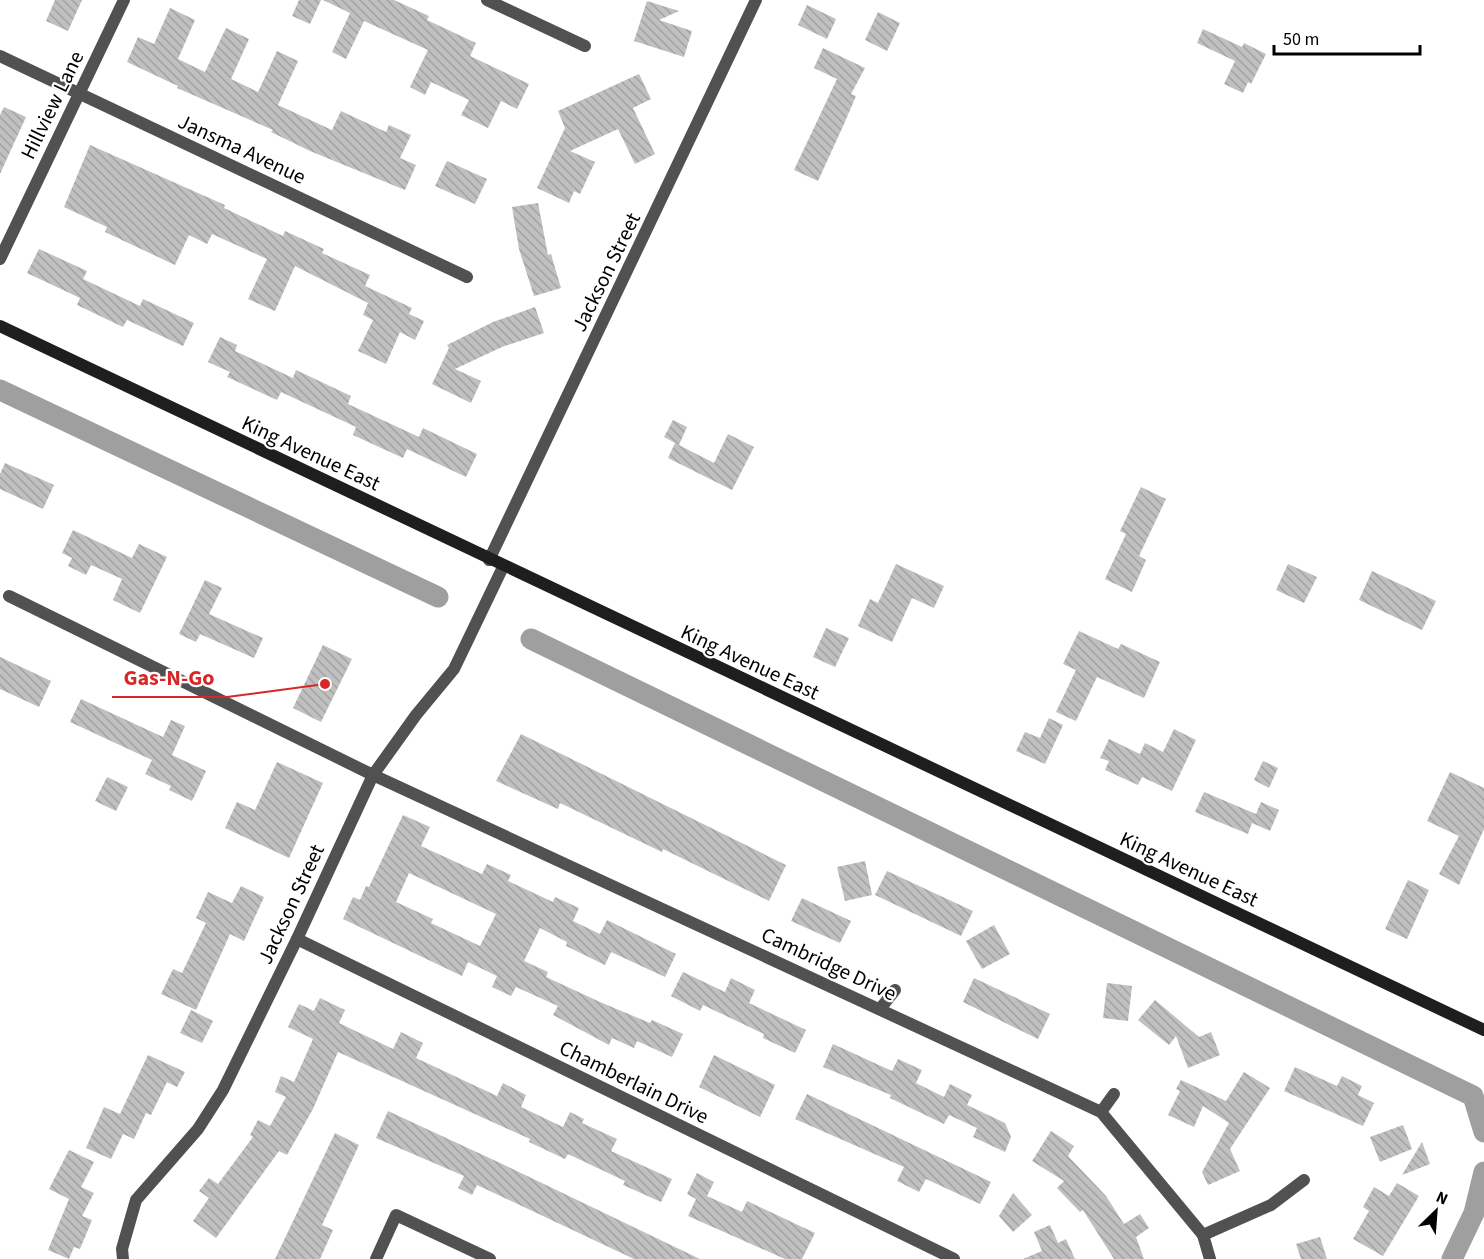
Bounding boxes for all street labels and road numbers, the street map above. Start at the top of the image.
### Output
street label: Hillview Lane [13,46,91,164]
street label: Jansma Avenue [173,106,311,192]
street label: Jackson Street [564,207,648,337]
street label: King Avenue East [237,408,385,498]
street label: King Avenue East [676,617,824,707]
street label: King Avenue East [1115,824,1263,914]
street label: Jackson Street [250,839,332,969]
street label: Cambridge Drive [756,920,902,1008]
street label: Chamberlain Drive [554,1033,714,1131]

